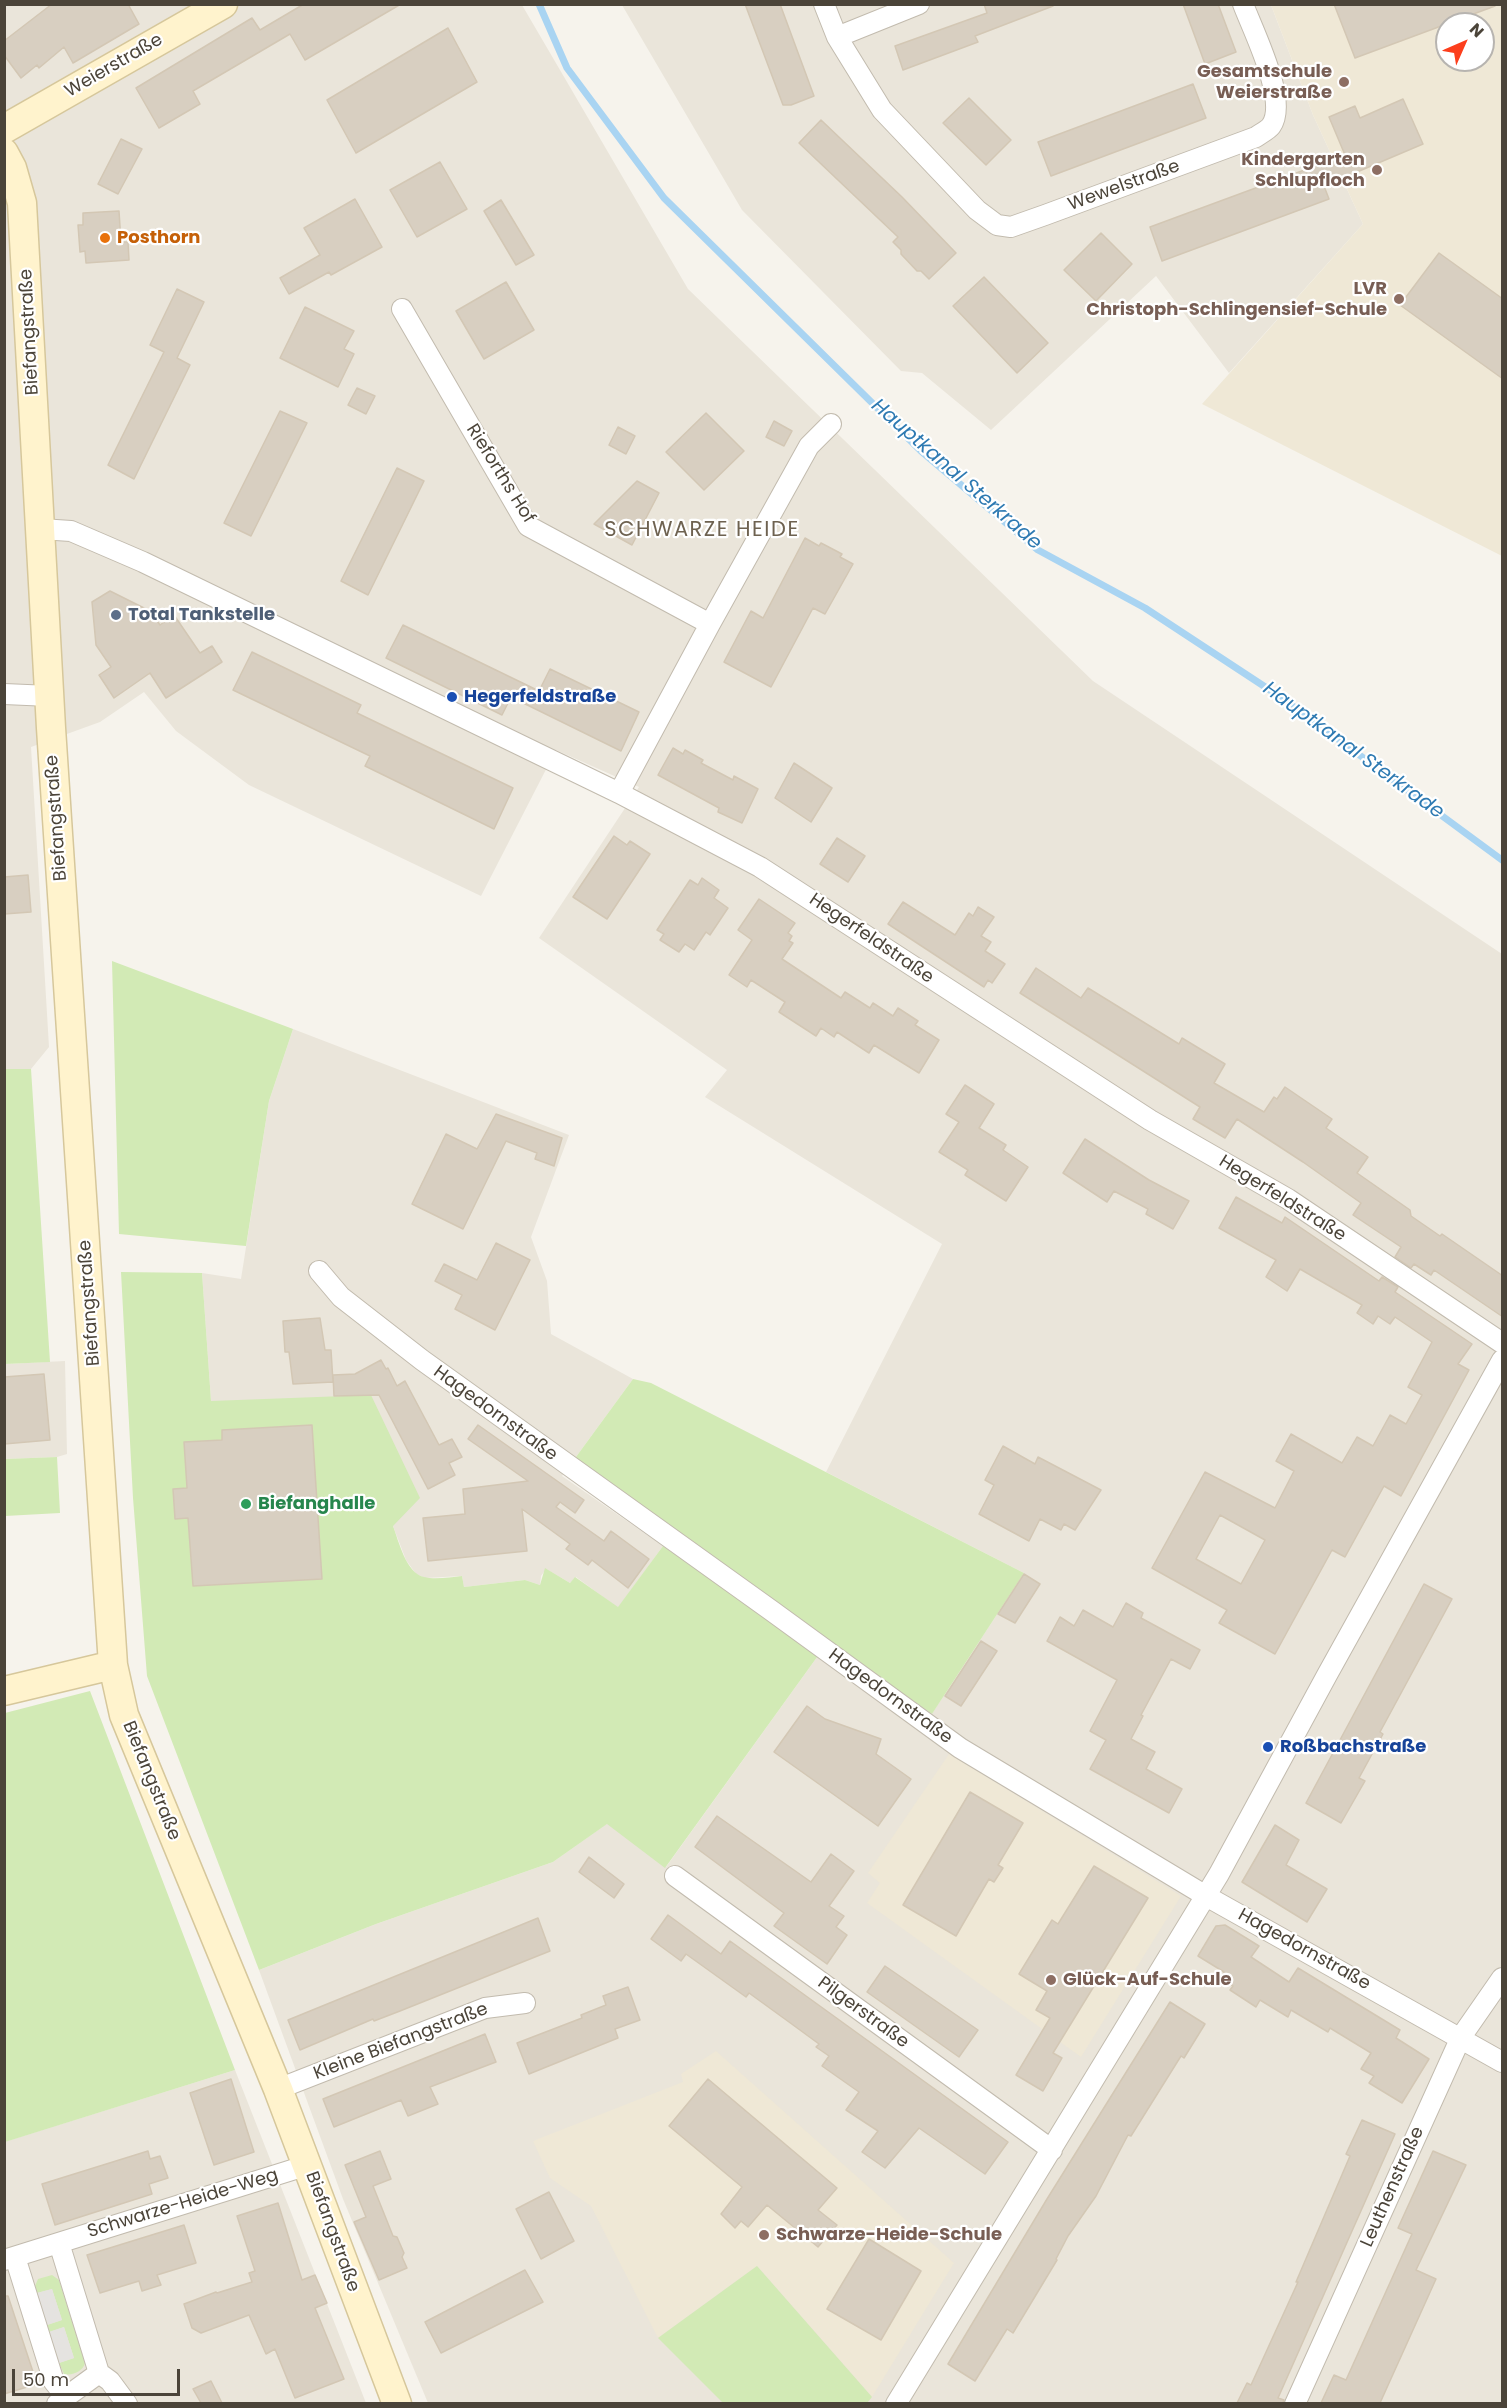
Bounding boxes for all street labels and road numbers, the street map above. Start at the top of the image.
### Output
street label: Weierstraße [61,29,167,103]
street label: Wewelstraße [1065,156,1183,216]
street label: Biefangstraße [16,268,44,396]
street label: Rieforths Hof [461,420,539,528]
street label: Biefangstraße [42,754,72,882]
street label: Hegerfeldstraße [805,889,937,989]
street label: Hegerfeldstraße [1215,1151,1349,1247]
street label: Biefangstraße [75,1239,105,1367]
street label: Hagedornstraße [429,1362,561,1466]
street label: Hagedornstraße [824,1645,956,1749]
street label: Biefangstraße [117,1718,185,1844]
street label: Hagedornstraße [1234,1905,1374,1995]
street label: Pilgerstraße [813,1973,913,2053]
street label: Kleine Biefangstraße [311,1999,491,2085]
street label: Leuthenstraße [1357,2123,1429,2251]
street label: Schwarze-Heide-Weg [85,2165,281,2243]
street label: Biefangstraße [300,2169,364,2295]

